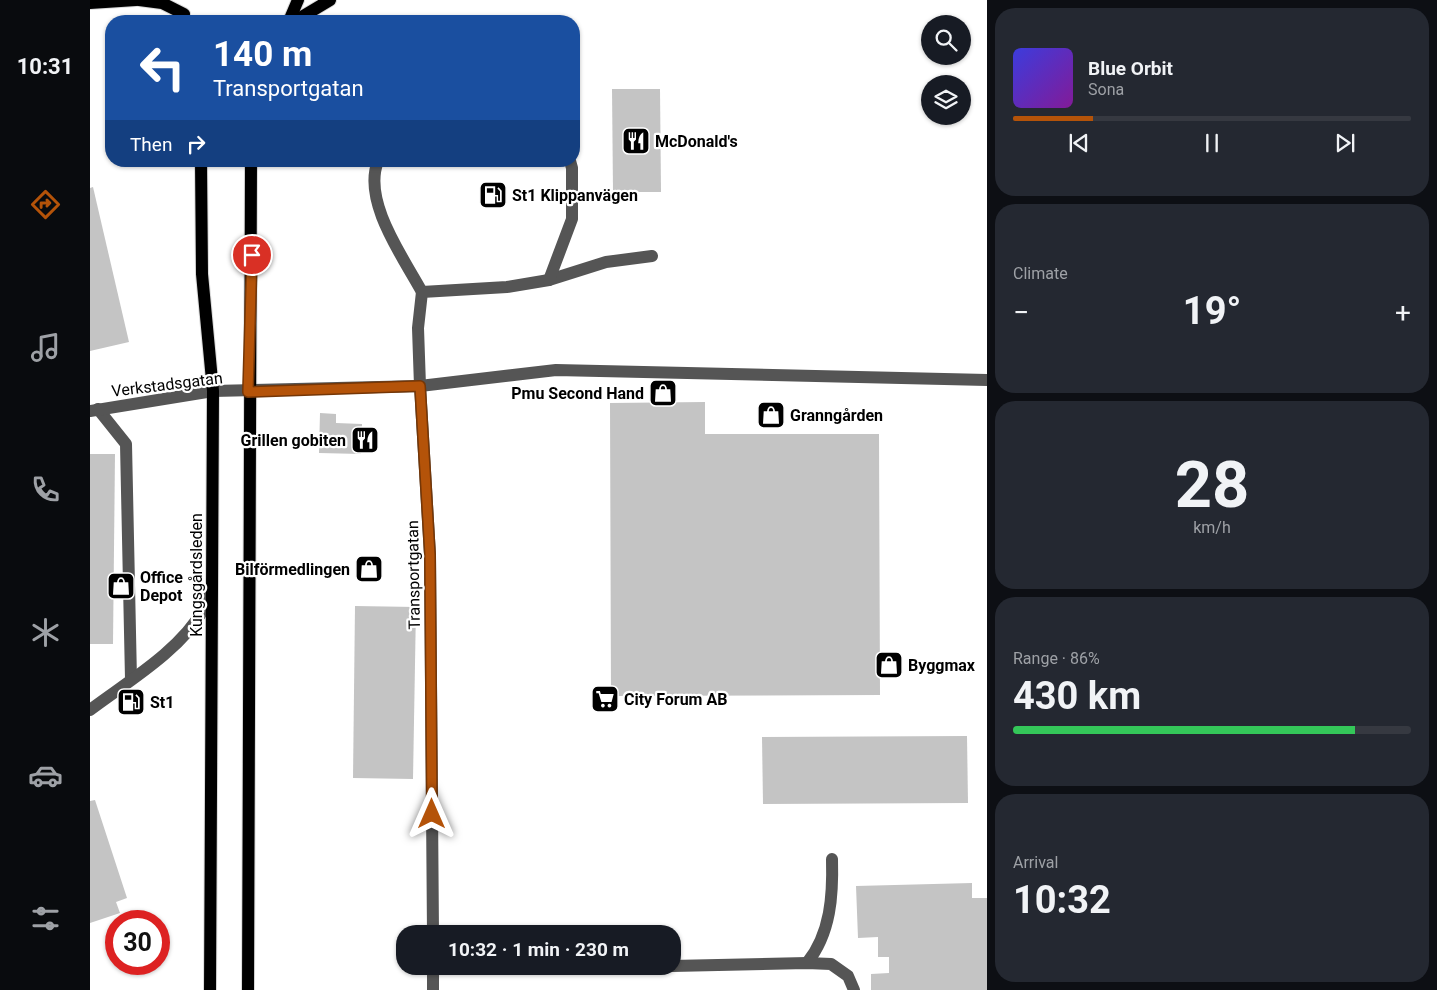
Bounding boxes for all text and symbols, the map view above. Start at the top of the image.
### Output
map controls [921,15,971,125]
button: search [921,15,971,65]
text: 140 m [213,34,312,75]
icon: left [130,35,195,100]
text: 10:31 [17,54,73,79]
text: Blue Orbit [1088,57,1173,80]
button: layers [921,75,971,125]
text: Transportgatan [213,76,364,101]
text: Sona [1088,80,1124,99]
restaurant icon: McDonald's [621,126,651,156]
icon: previous [1065,129,1093,157]
icon: pause [1198,129,1226,157]
icon: next [1331,129,1359,157]
icon: right [182,130,210,158]
place label: McDonald's [655,132,738,151]
text: Then [130,133,172,156]
fuel station icon: St1 Klippanvägen [478,180,508,210]
place label: St1 Klippanvägen [512,186,638,205]
icon: directions [28,187,63,222]
pin [231,234,273,276]
icon: arrive [238,241,266,269]
text: Climate [1013,264,1068,283]
text: 19° [1183,289,1241,333]
text: − [1013,296,1029,329]
text: + [1395,296,1411,329]
icon: music [28,330,63,365]
street label: Verkstadsgatan [110,368,224,401]
shop icon: Pmu Second Hand [648,378,678,408]
place label: Pmu Second Hand [511,384,644,403]
shop icon: Granngården [756,400,786,430]
place label: Granngården [790,406,883,425]
restaurant icon: Grillen gobiten [350,425,380,455]
place label: Grillen gobiten [241,431,346,450]
text: 28 [1175,447,1249,523]
icon: phone [28,472,63,507]
street label: Kungsgårdsleden [187,513,206,637]
text: km/h [1193,518,1231,537]
street label: Transportgatan [403,520,424,630]
shop icon: Bilförmedlingen [354,554,384,584]
place label: Bilförmedlingen [235,560,350,579]
place label: Office Depot [140,568,183,605]
shop icon: Office Depot [106,571,136,601]
icon: climate [28,615,63,650]
text: Range · 86% [1013,649,1100,668]
shop icon: Byggmax [874,650,904,680]
place label: Byggmax [908,656,976,675]
text: 430 km [1013,674,1141,718]
supermarket icon: City Forum AB [590,684,620,714]
fuel station icon: St1 [116,687,146,717]
place label: City Forum AB [624,690,727,709]
place label: St1 [150,693,174,712]
icon: car [28,758,63,793]
position arrow [405,787,457,839]
text: Arrival [1013,853,1058,872]
text: 10:32 [1013,878,1111,922]
icon: filters [28,901,63,936]
speed limit sign: 30 [105,910,170,975]
text: 10:32 · 1 min · 230 m [448,938,629,961]

